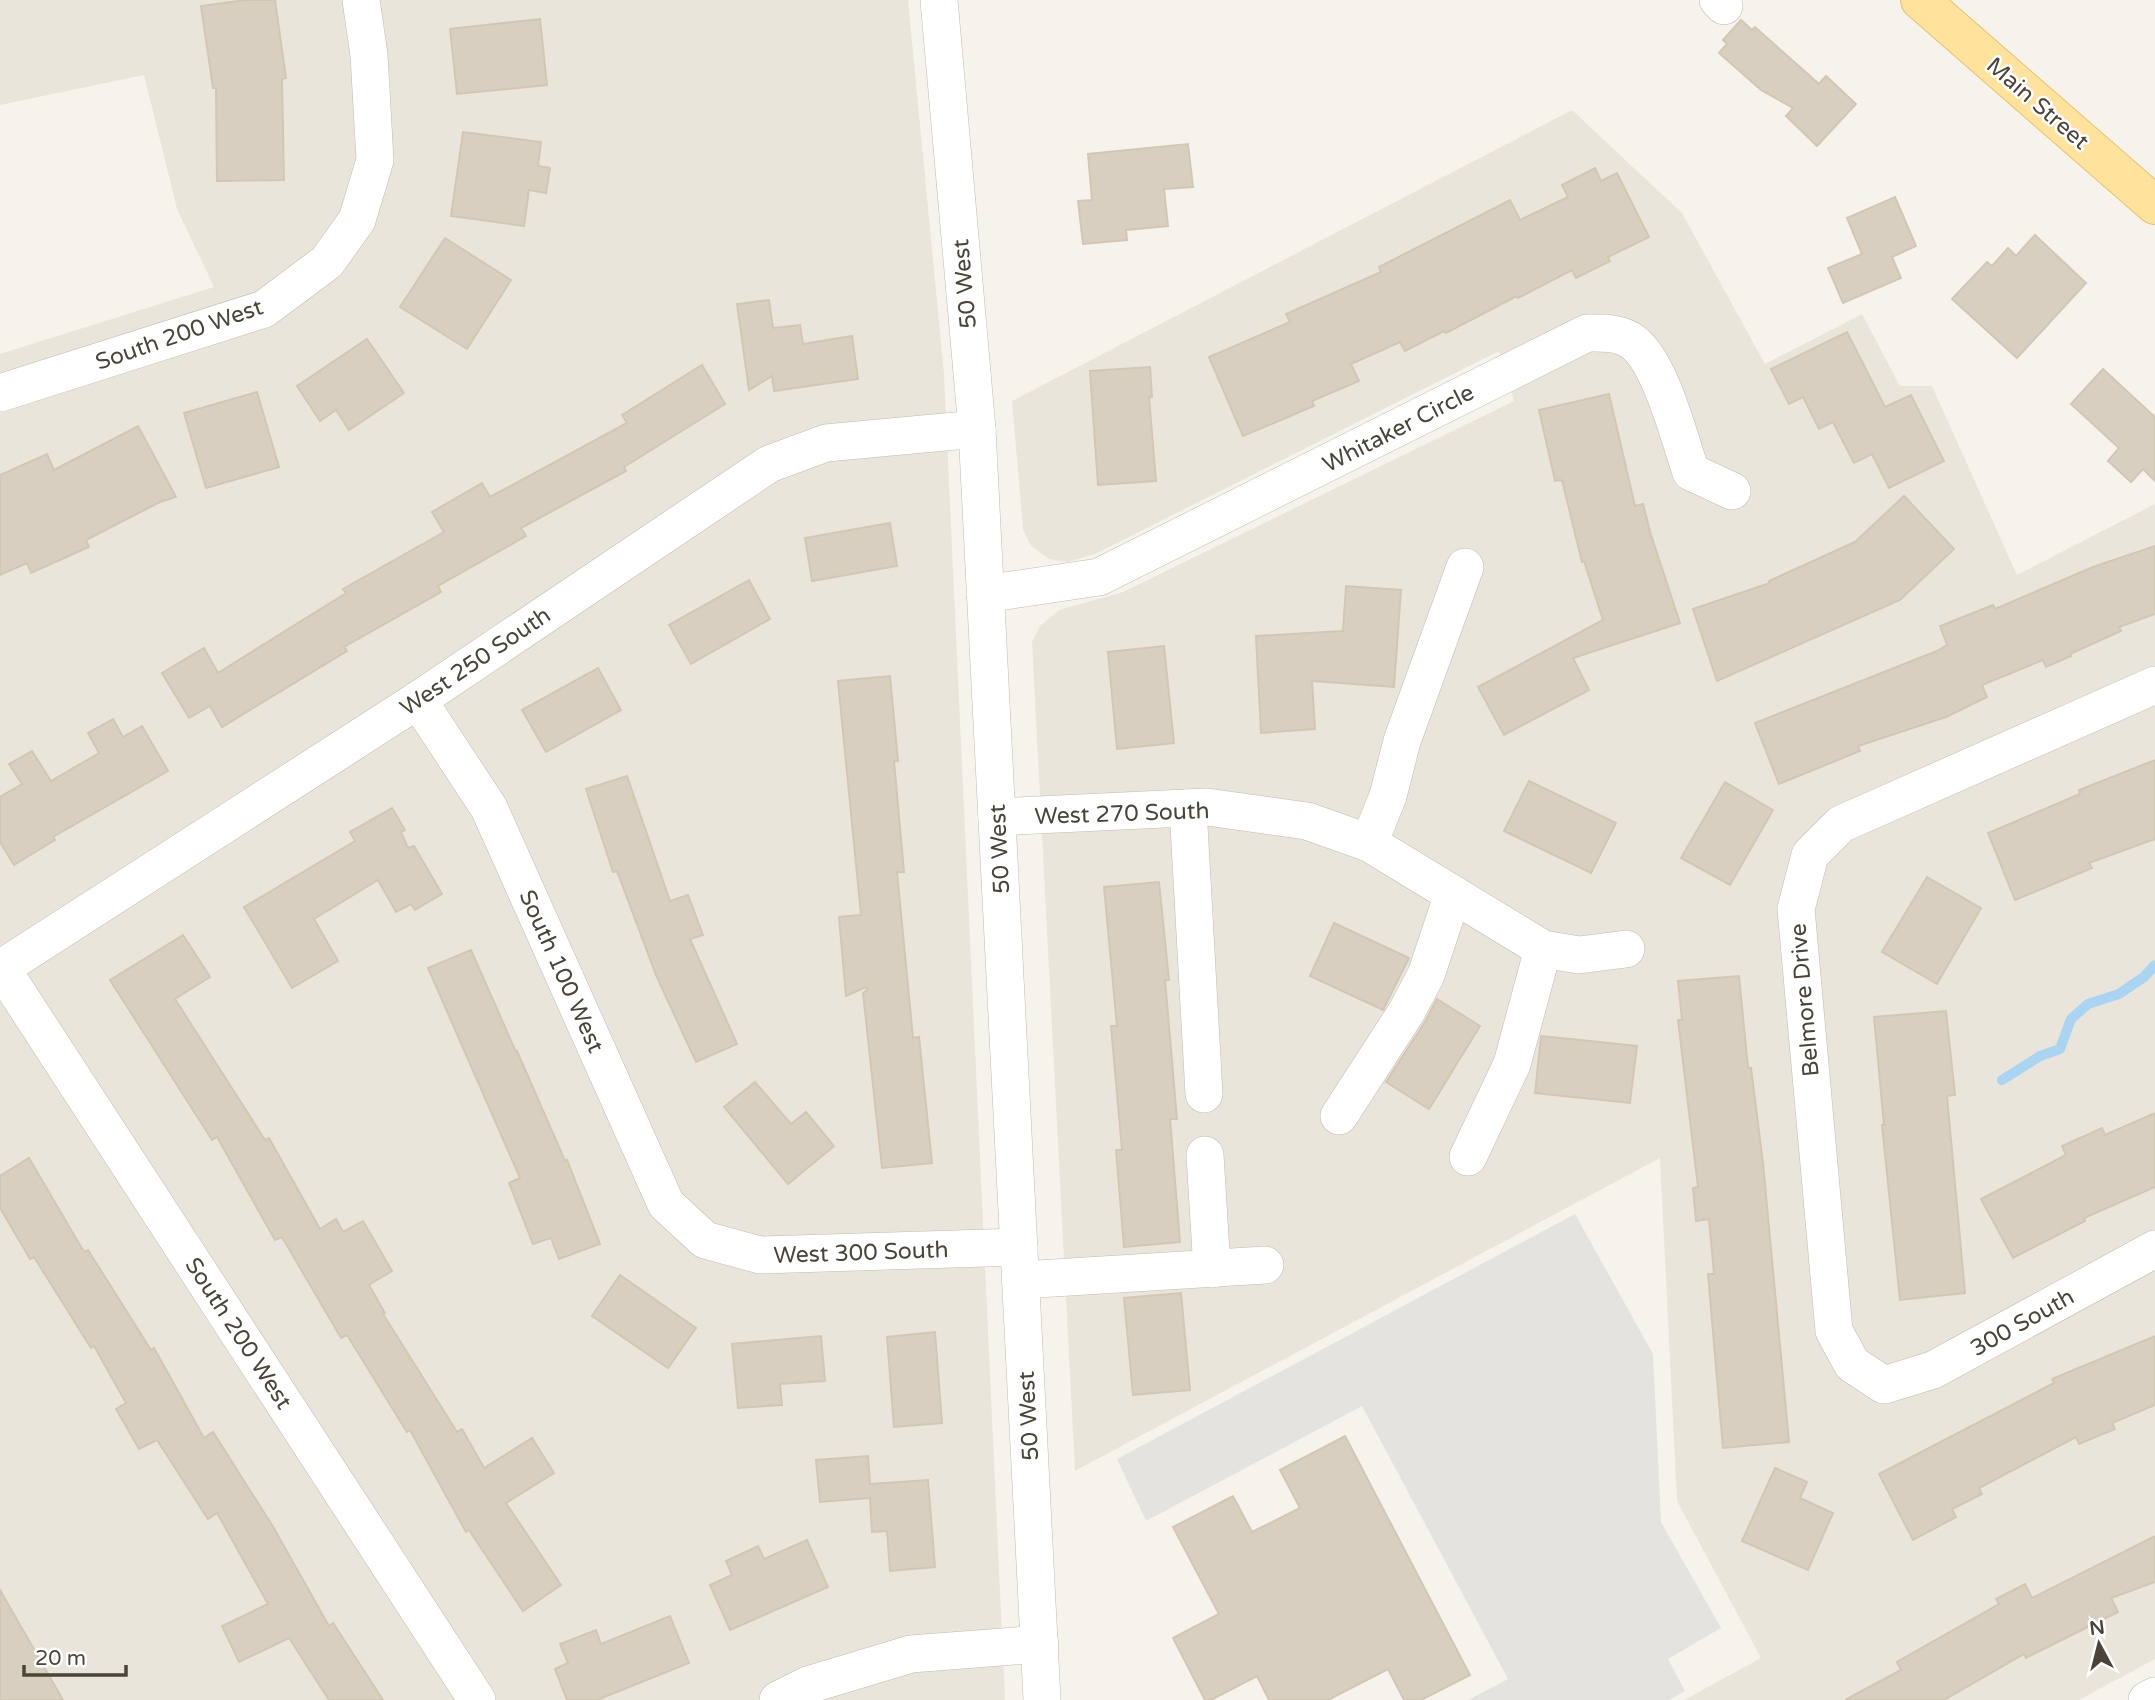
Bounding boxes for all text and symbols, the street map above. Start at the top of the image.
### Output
street label: Main Street [1980,52,2094,156]
street label: 50 West [947,238,983,330]
street label: South 200 West [92,293,267,377]
street label: Whitaker Circle [1318,379,1479,479]
street label: West 250 South [395,601,556,722]
street label: West 270 South [1034,797,1210,831]
street label: 50 West [984,803,1016,895]
street label: South 100 West [513,886,610,1057]
street label: Belmore Drive [1784,922,1826,1078]
street label: West 300 South [773,1236,949,1270]
street label: South 200 West [179,1252,298,1415]
street label: 300 South [1966,1283,2079,1363]
street label: 50 West [1013,1370,1045,1462]
north arrow [2064,1609,2134,1679]
text: N [2088,1616,2106,1640]
scale bar [24,1634,126,1678]
text: 20 m [35,1646,86,1671]

